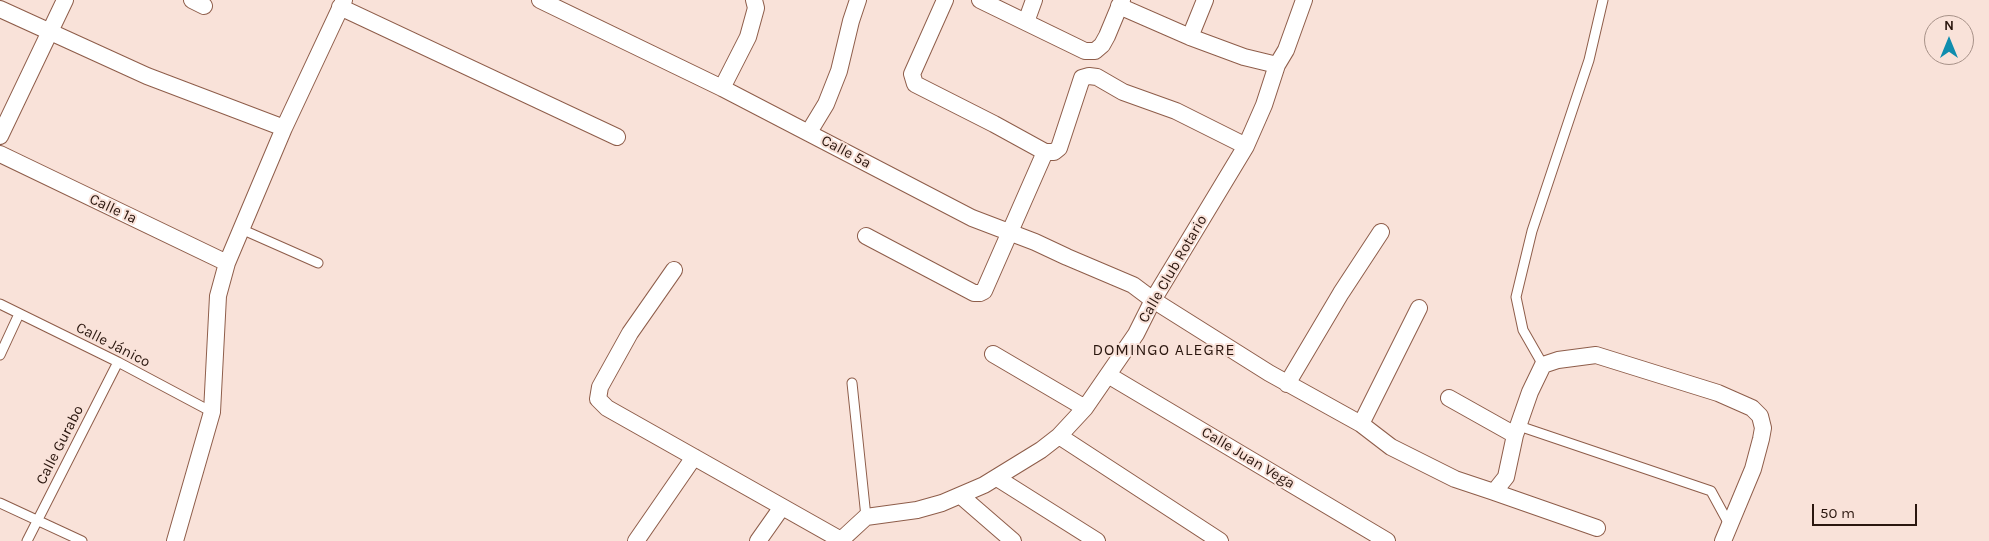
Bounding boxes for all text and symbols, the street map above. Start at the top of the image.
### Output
north arrow [1924,15,1974,65]
text: N [1944,17,1954,34]
street label: Calle 5ª [818,131,874,173]
street label: Calle 1ª [86,190,140,228]
street label: Calle Club Rotario [1135,212,1211,326]
street label: Calle Jánico [73,319,153,371]
district label: DOMINGO ALEGRE [1091,340,1237,360]
street label: Calle Gurabo [32,402,88,488]
street label: Calle Juan Vega [1198,423,1298,493]
scale bar [1814,494,1919,526]
text: 50 m [1820,504,1855,522]

